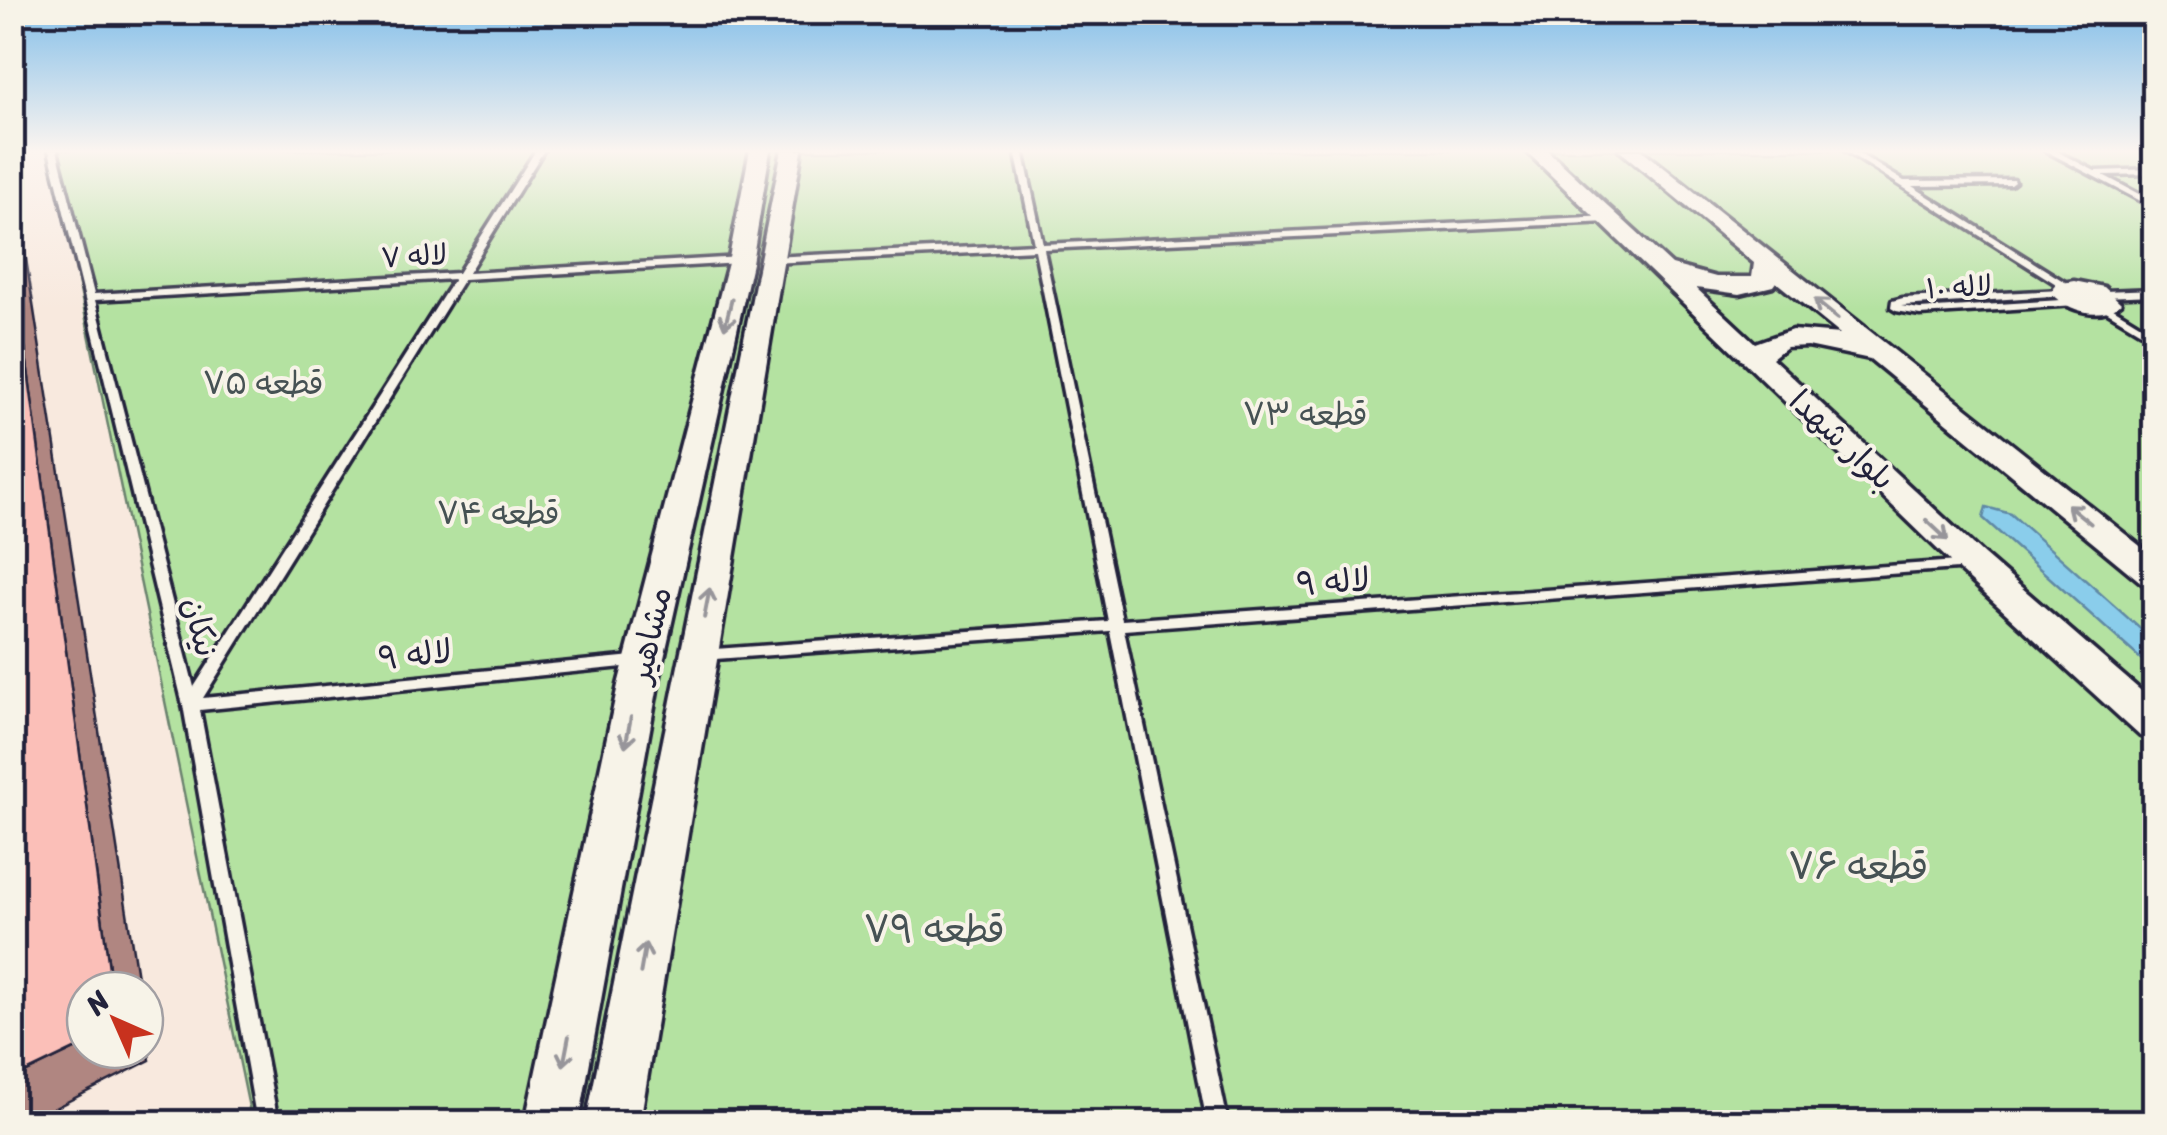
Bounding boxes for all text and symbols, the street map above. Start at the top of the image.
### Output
street label: لاله ۷ [380,230,448,282]
street label: لاله ۱۰ [1925,261,1993,313]
one-way arrow [717,298,736,329]
one-way arrow [1813,298,1839,320]
park label: قطعه ۷۵ [202,355,324,412]
street label: بلوار شهدا [1775,375,1909,505]
park label: قطعه ۷۳ [1242,386,1368,443]
park label: قطعه ۷۴ [437,485,559,542]
one-way arrow [2066,503,2092,525]
one-way arrow [1924,518,1948,542]
street label: لاله ۹ [1294,551,1372,613]
street label: مشاهیر [611,581,689,692]
one-way arrow [698,588,717,620]
street label: نیکان [165,591,235,663]
street label: لاله ۹ [376,623,454,687]
one-way arrow [618,716,637,748]
park label: قطعه ۷۶ [1788,833,1928,900]
park label: قطعه ۷۹ [863,896,1005,963]
one-way arrow [634,942,653,974]
north arrow [65,970,165,1070]
text: N [73,978,122,1028]
one-way arrow [555,1035,574,1067]

